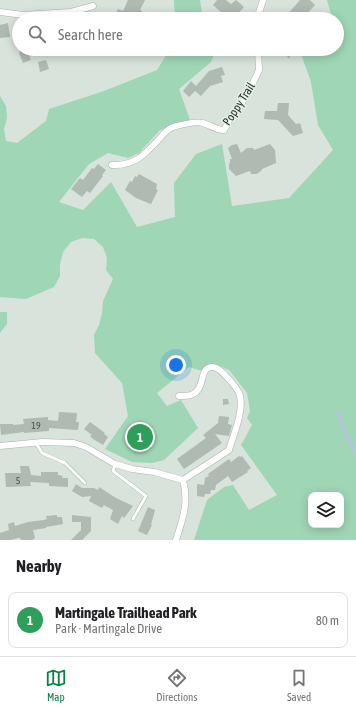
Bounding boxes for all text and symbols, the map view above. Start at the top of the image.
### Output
search box [12,12,344,56]
icon: search [26,23,48,45]
text: Search here [58,26,123,43]
street label: Poppy Trail [220,79,259,128]
your location [166,355,186,375]
house number: 19 [31,420,41,431]
pin: 1 [127,422,153,452]
house number: 5 [16,475,21,486]
map controls [308,492,344,528]
button: layers [308,492,344,528]
text: Nearby [16,556,62,576]
text: Martingale Trailhead Park [55,604,197,621]
text: 1 [27,613,33,628]
text: 80 m [316,613,339,628]
text: Park · Martingale Drive [55,621,162,636]
tab: Map [45,667,67,703]
tab: Directions [156,667,197,703]
tab: Saved [287,667,311,703]

